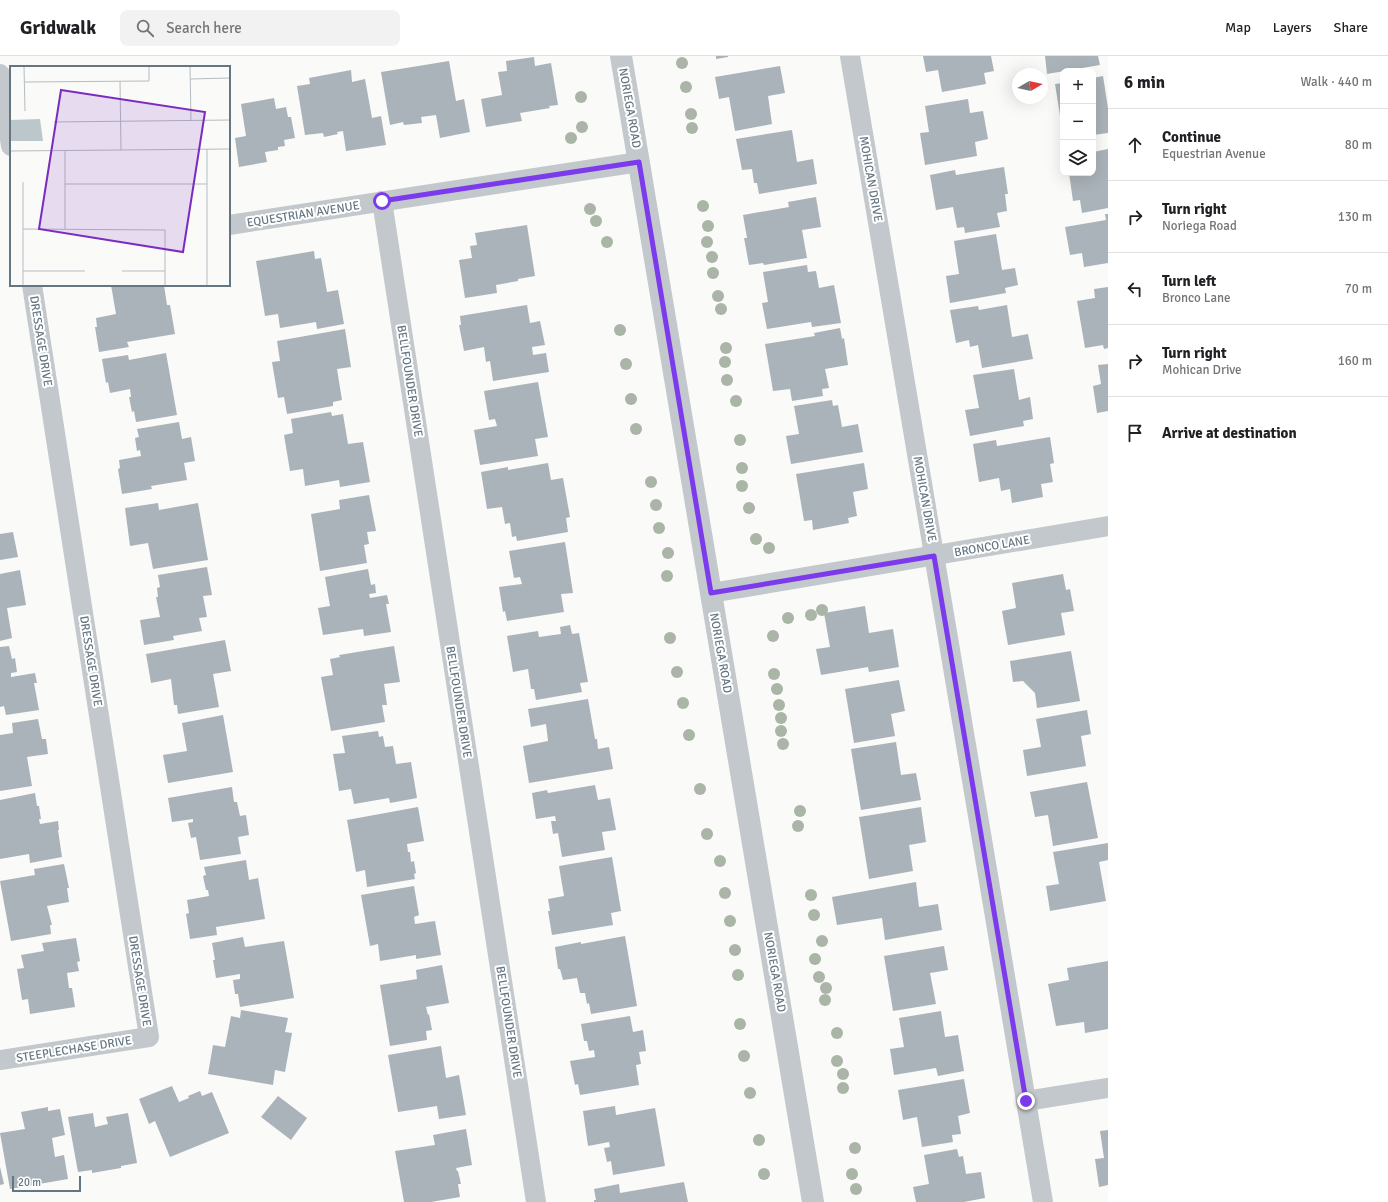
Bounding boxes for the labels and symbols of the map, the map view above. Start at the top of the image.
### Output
inset map [10,66,230,286]
street label: NORIEGA ROAD [615,67,644,150]
north arrow [1012,68,1048,104]
street label: MOHICAN DRIVE [856,135,885,223]
route start [373,192,391,210]
street label: EQUESTRIAN AVENUE [246,198,361,231]
street label: DRESSAGE DRIVE [26,295,55,388]
street label: BELLFOUNDER DRIVE [393,324,426,438]
street label: MOHICAN DRIVE [910,455,939,543]
street label: BRONCO LANE [953,532,1031,561]
street label: NORIEGA ROAD [706,612,735,695]
street label: DRESSAGE DRIVE [76,615,105,708]
street label: BELLFOUNDER DRIVE [442,645,475,759]
street label: NORIEGA ROAD [760,931,789,1014]
street label: DRESSAGE DRIVE [125,935,154,1028]
street label: BELLFOUNDER DRIVE [492,965,525,1079]
street label: STEEPLECHASE DRIVE [15,1033,133,1066]
route end [1017,1092,1035,1110]
scale bar [12,1174,81,1193]

